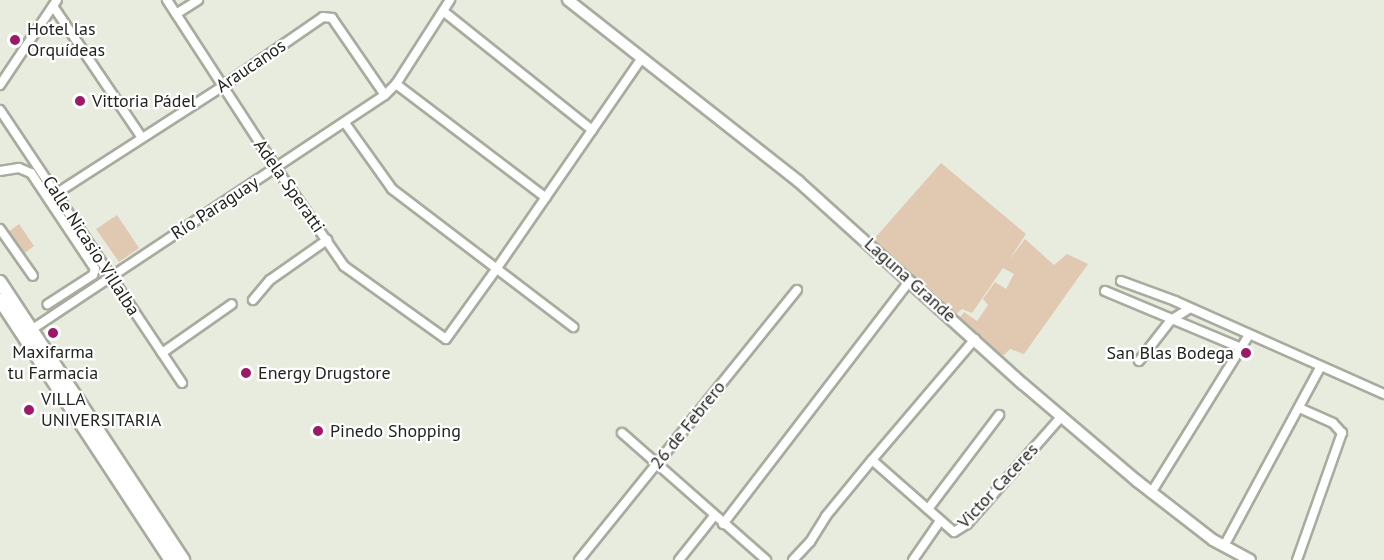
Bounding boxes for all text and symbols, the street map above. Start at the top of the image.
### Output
place label: Hotel las Orquídeas [27,19,105,62]
marker: Hotel las Orquídeas [8,33,22,47]
street label: Araucanos [212,35,290,97]
place label: Vittoria Pádel [92,90,196,112]
marker: Vittoria Pádel [73,94,87,108]
street label: Adela Speratti [249,135,329,237]
street label: Calle Nicasio Villalba [38,172,144,320]
street label: Río Paraguay [167,172,263,244]
street label: Laguna Grande [860,233,960,327]
marker: Maxifarma tu Farmacia [46,326,60,340]
place label: Maxifarma tu Farmacia [8,342,98,385]
place label: San Blas Bodega [1106,342,1234,364]
marker: San Blas Bodega [1239,346,1253,360]
place label: Energy Drugstore [258,362,391,384]
marker: Energy Drugstore [239,366,253,380]
street label: 26 de Febrero [646,377,730,473]
place label: VILLA UNIVERSITARIA [41,389,161,432]
marker: VILLA UNIVERSITARIA [22,403,36,417]
place label: Pinedo Shopping [330,420,461,442]
marker: Pinedo Shopping [311,424,325,438]
street label: Victor Caceres [953,439,1043,533]

